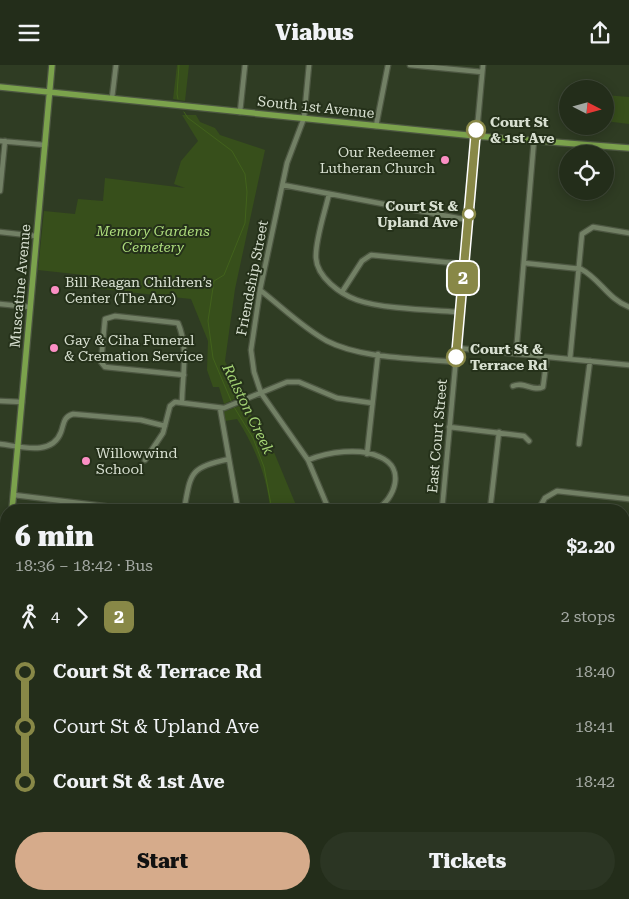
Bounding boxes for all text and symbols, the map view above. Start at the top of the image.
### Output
icon: menu [15,19,43,47]
icon: share [586,19,614,47]
text: Viabus [275,20,354,45]
north arrow [559,80,614,135]
map controls [559,80,614,200]
street label: South 1st Avenue [257,93,376,121]
place label: Court St & 1st Ave [490,114,554,146]
marker: Court St & 1st Ave [466,120,486,140]
place label: Our Redeemer Lutheran Church [320,144,435,176]
button: locate [559,145,614,200]
marker: Our Redeemer Lutheran Church [439,154,451,166]
place label: Court St & Upland Ave [377,198,458,230]
marker: Court St & Upland Ave [462,207,476,221]
street label: Friendship Street [233,219,271,337]
street label: Muscatine Avenue [7,223,33,348]
park label: Memory Gardens Cemetery [95,223,210,255]
line badge: 2 [447,262,479,294]
text: 2 [458,267,468,288]
place label: Bill Reagan Children’s Center (The Arc) [65,274,212,306]
marker: Bill Reagan Children’s Center (The Arc) [49,284,61,296]
place label: Gay & Ciha Funeral & Cremation Service [64,332,203,364]
place label: Court St & Terrace Rd [470,341,548,373]
marker: Gay & Ciha Funeral & Cremation Service [48,342,60,354]
marker: Court St & Terrace Rd [446,347,466,367]
water label: Ralston Creek [218,360,278,458]
street label: East Court Street [424,378,450,494]
place label: Willowwind School [96,445,178,477]
marker: Willowwind School [80,455,92,467]
text: 6 min [15,520,94,553]
text: $2.20 [566,535,615,558]
text: 18:36 – 18:42 · Bus [15,556,153,575]
icon: walk [15,603,43,631]
icon: forward [68,603,96,631]
text: 2 [114,606,124,627]
text: 4 [51,607,60,626]
text: 2 stops [561,607,615,626]
text: Court St & Terrace Rd [53,660,262,683]
text: 18:40 [575,662,615,681]
text: Court St & Upland Ave [53,715,259,738]
text: 18:41 [575,717,615,736]
text: Court St & 1st Ave [53,770,225,793]
text: 18:42 [575,772,615,791]
button: Start [15,832,310,890]
button: Tickets [320,832,615,890]

